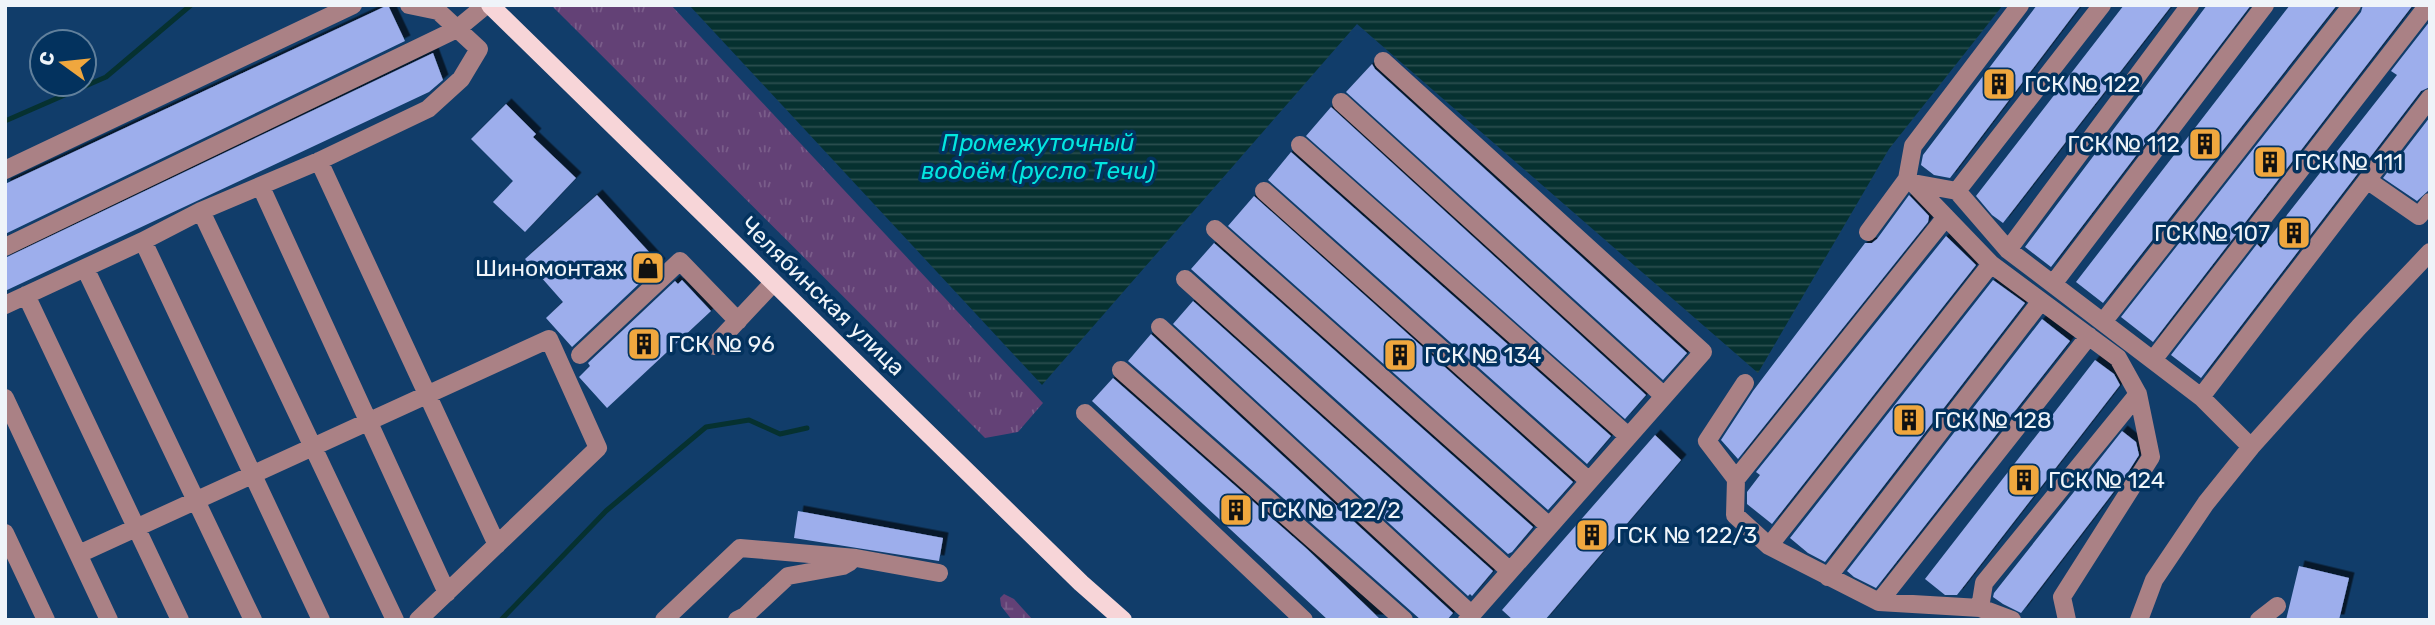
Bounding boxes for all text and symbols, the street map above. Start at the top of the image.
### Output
north arrow [28,28,98,98]
text: С [34,49,60,68]
building icon: ГСК № 122 [1980,65,2018,103]
place label: ГСК № 122 [2024,70,2141,98]
building icon: ГСК № 112 [2186,125,2224,163]
water label: Промежуточный водоём (русло Течи) [921,129,1155,185]
place label: ГСК № 112 [2067,130,2180,158]
building icon: ГСК № 111 [2251,143,2289,181]
place label: ГСК № 111 [2294,148,2403,176]
street label: Челябинская улица [735,211,911,381]
building icon: ГСК № 107 [2275,214,2313,252]
place label: ГСК № 107 [2154,219,2270,247]
shop icon: Шиномонтаж [629,249,667,287]
place label: Шиномонтаж [475,254,624,282]
building icon: ГСК № 96 [625,325,663,363]
place label: ГСК № 96 [668,330,775,358]
building icon: ГСК № 134 [1381,336,1419,374]
place label: ГСК № 134 [1424,341,1542,369]
building icon: ГСК № 128 [1890,401,1928,439]
place label: ГСК № 128 [1934,406,2052,434]
building icon: ГСК № 124 [2005,461,2043,499]
place label: ГСК № 124 [2048,466,2165,494]
building icon: ГСК № 122/2 [1217,491,1255,529]
place label: ГСК № 122/2 [1260,496,1401,524]
building icon: ГСК № 122/3 [1573,516,1611,554]
place label: ГСК № 122/3 [1616,521,1757,549]

